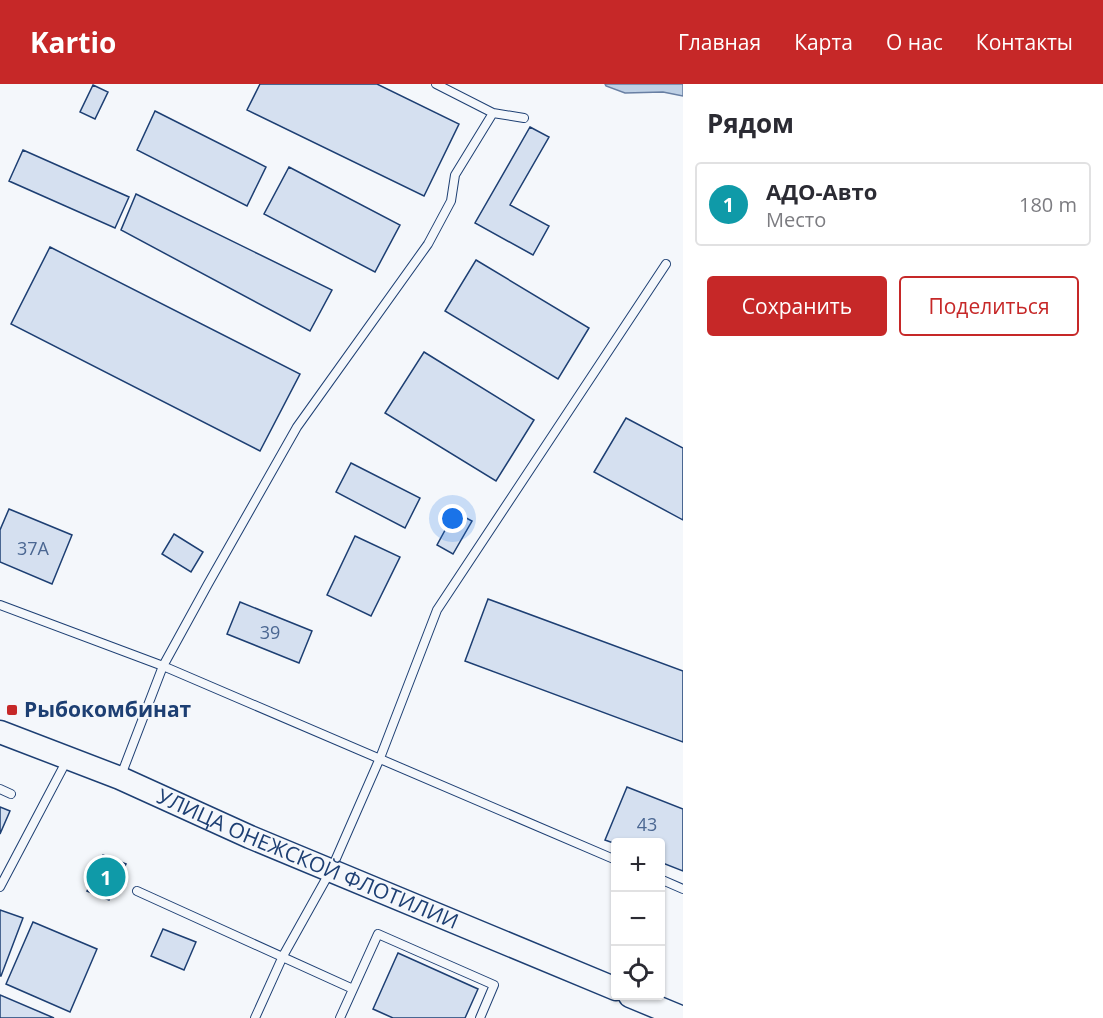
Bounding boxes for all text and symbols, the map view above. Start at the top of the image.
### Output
text: Kartio [30,23,116,61]
text: Главная [678,28,761,56]
text: Карта [794,28,853,56]
text: О нас [886,28,943,56]
text: Контакты [976,28,1073,56]
text: Рядом [707,105,794,141]
text: АДО-Авто [766,176,877,206]
text: 1 [723,191,734,218]
text: 180 m [1019,191,1077,218]
text: Место [766,206,826,233]
button: Сохранить [707,276,887,336]
button: Поделиться [899,276,1079,336]
your location [438,504,467,533]
house number: 37А [17,536,50,560]
house number: 39 [260,620,280,644]
place label: Рыбокомбинат [24,695,192,723]
marker: Рыбокомбинат [5,703,19,717]
street label: УЛИЦА ОНЕЖСКОЙ ФЛОТИЛИИ [153,782,463,935]
house number: 43 [637,812,657,836]
map controls [611,838,665,1000]
button: + [611,838,665,892]
pin: 1 [86,854,126,900]
button: − [611,892,665,946]
button: locate [611,946,665,1000]

